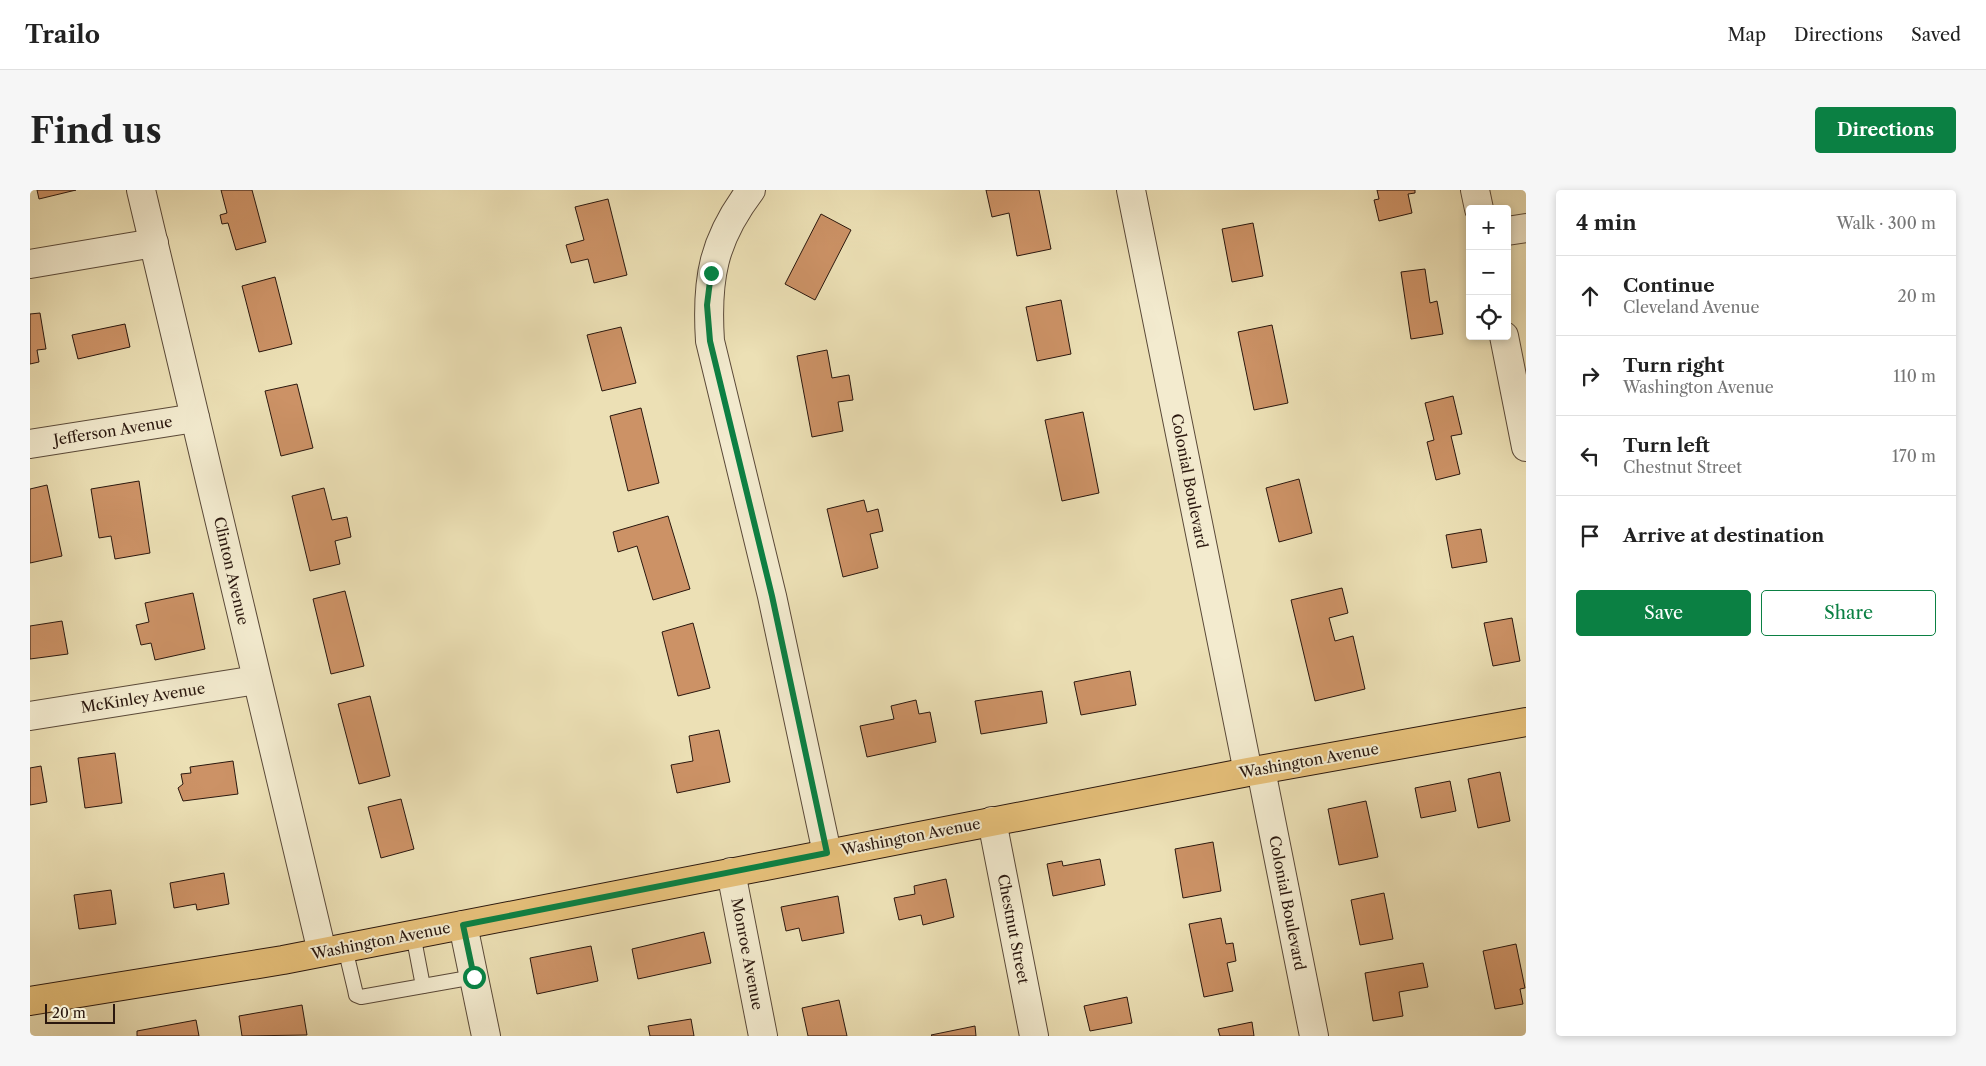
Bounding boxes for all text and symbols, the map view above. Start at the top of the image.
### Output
text: Trailo [25,20,100,49]
text: Map [1727,24,1766,46]
text: Directions [1794,24,1883,46]
text: Saved [1911,24,1961,46]
button: Directions [1815,107,1956,153]
text: Find us [30,109,162,152]
map controls [1466,205,1511,340]
button: + [1466,205,1511,250]
text: 4 min [1576,210,1637,235]
text: Walk · 300 m [1837,213,1936,233]
button: − [1466,250,1511,295]
route end [700,262,723,285]
text: Continue [1623,274,1715,297]
icon: ahead [1576,282,1604,310]
text: 20 m [1897,286,1936,306]
button: locate [1466,295,1511,340]
text: Cleveland Avenue [1623,297,1759,317]
text: Turn right [1623,354,1724,377]
icon: right [1576,362,1604,390]
text: 110 m [1893,366,1936,386]
text: Washington Avenue [1623,377,1774,397]
street label: Jefferson Avenue [50,412,174,450]
street label: Colonial Boulevard [1167,412,1212,550]
text: Turn left [1623,434,1710,457]
icon: left [1576,442,1604,470]
text: 170 m [1892,446,1936,466]
text: Chestnut Street [1623,457,1742,477]
street label: Clinton Avenue [210,515,253,627]
icon: arrive [1576,522,1604,550]
text: Arrive at destination [1623,524,1824,547]
button: Save [1576,590,1751,636]
button: Share [1761,590,1936,636]
street label: McKinley Avenue [79,678,206,717]
street label: Washington Avenue [1237,739,1380,782]
street label: Washington Avenue [839,814,982,860]
street label: Colonial Boulevard [1265,834,1310,972]
street label: Chestnut Street [994,872,1034,986]
street label: Monroe Avenue [727,896,768,1012]
street label: Washington Avenue [309,918,452,964]
route start [463,966,486,989]
scale bar [45,1001,115,1024]
text: 20 m [52,1004,86,1022]

